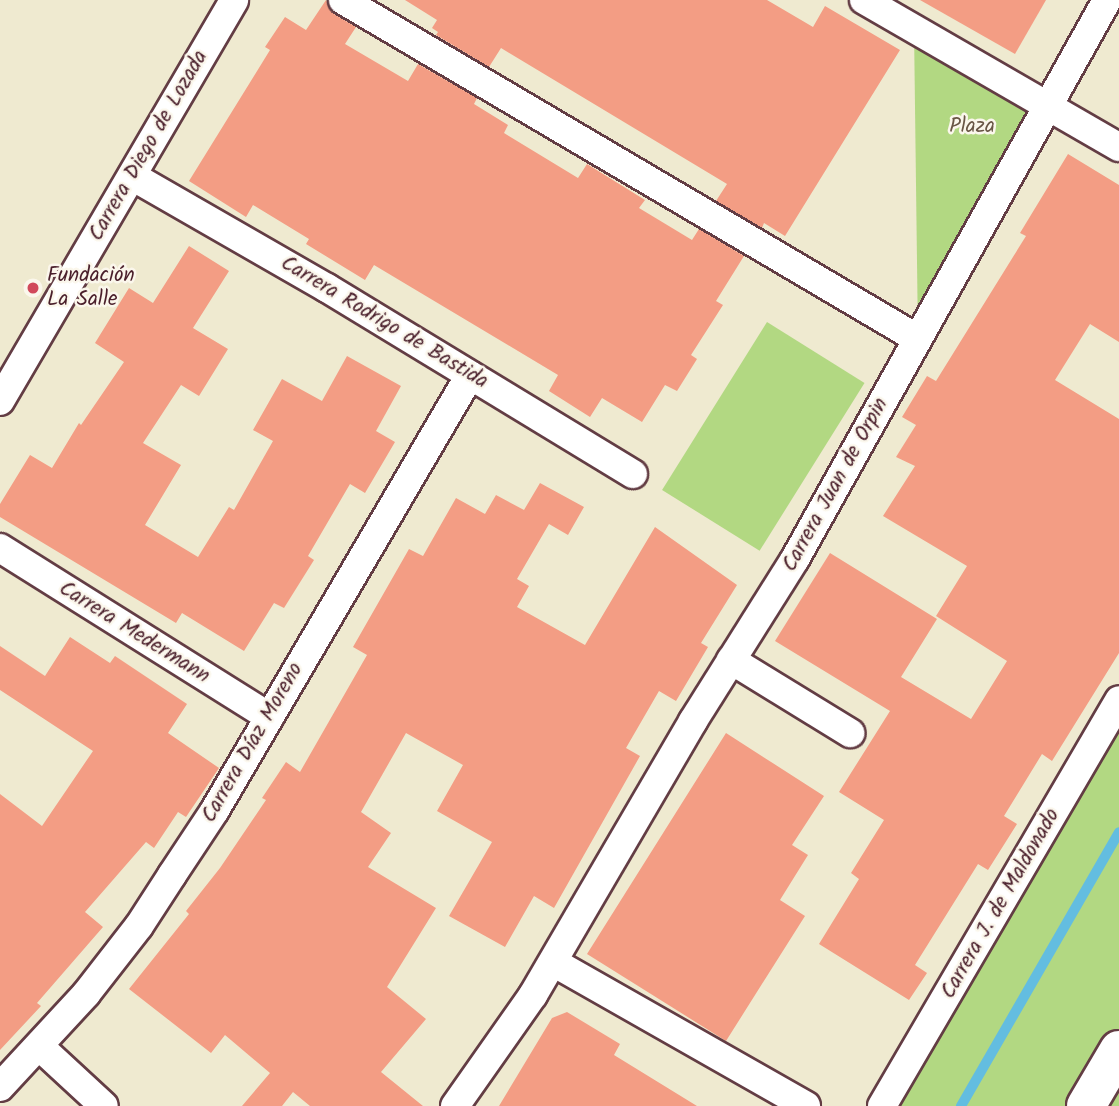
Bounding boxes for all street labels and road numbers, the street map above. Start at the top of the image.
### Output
street label: Carrera Diego de Lozada [84,46,214,246]
street label: Carrera Rodrigo de Bastida [276,251,492,395]
street label: Carrera Juan de Orpin [778,394,894,576]
street label: Carrera Medermann [54,577,214,689]
street label: Carrera Díaz Moreno [197,659,309,827]
street label: Carrera J. de Maldonado [936,805,1066,1003]

